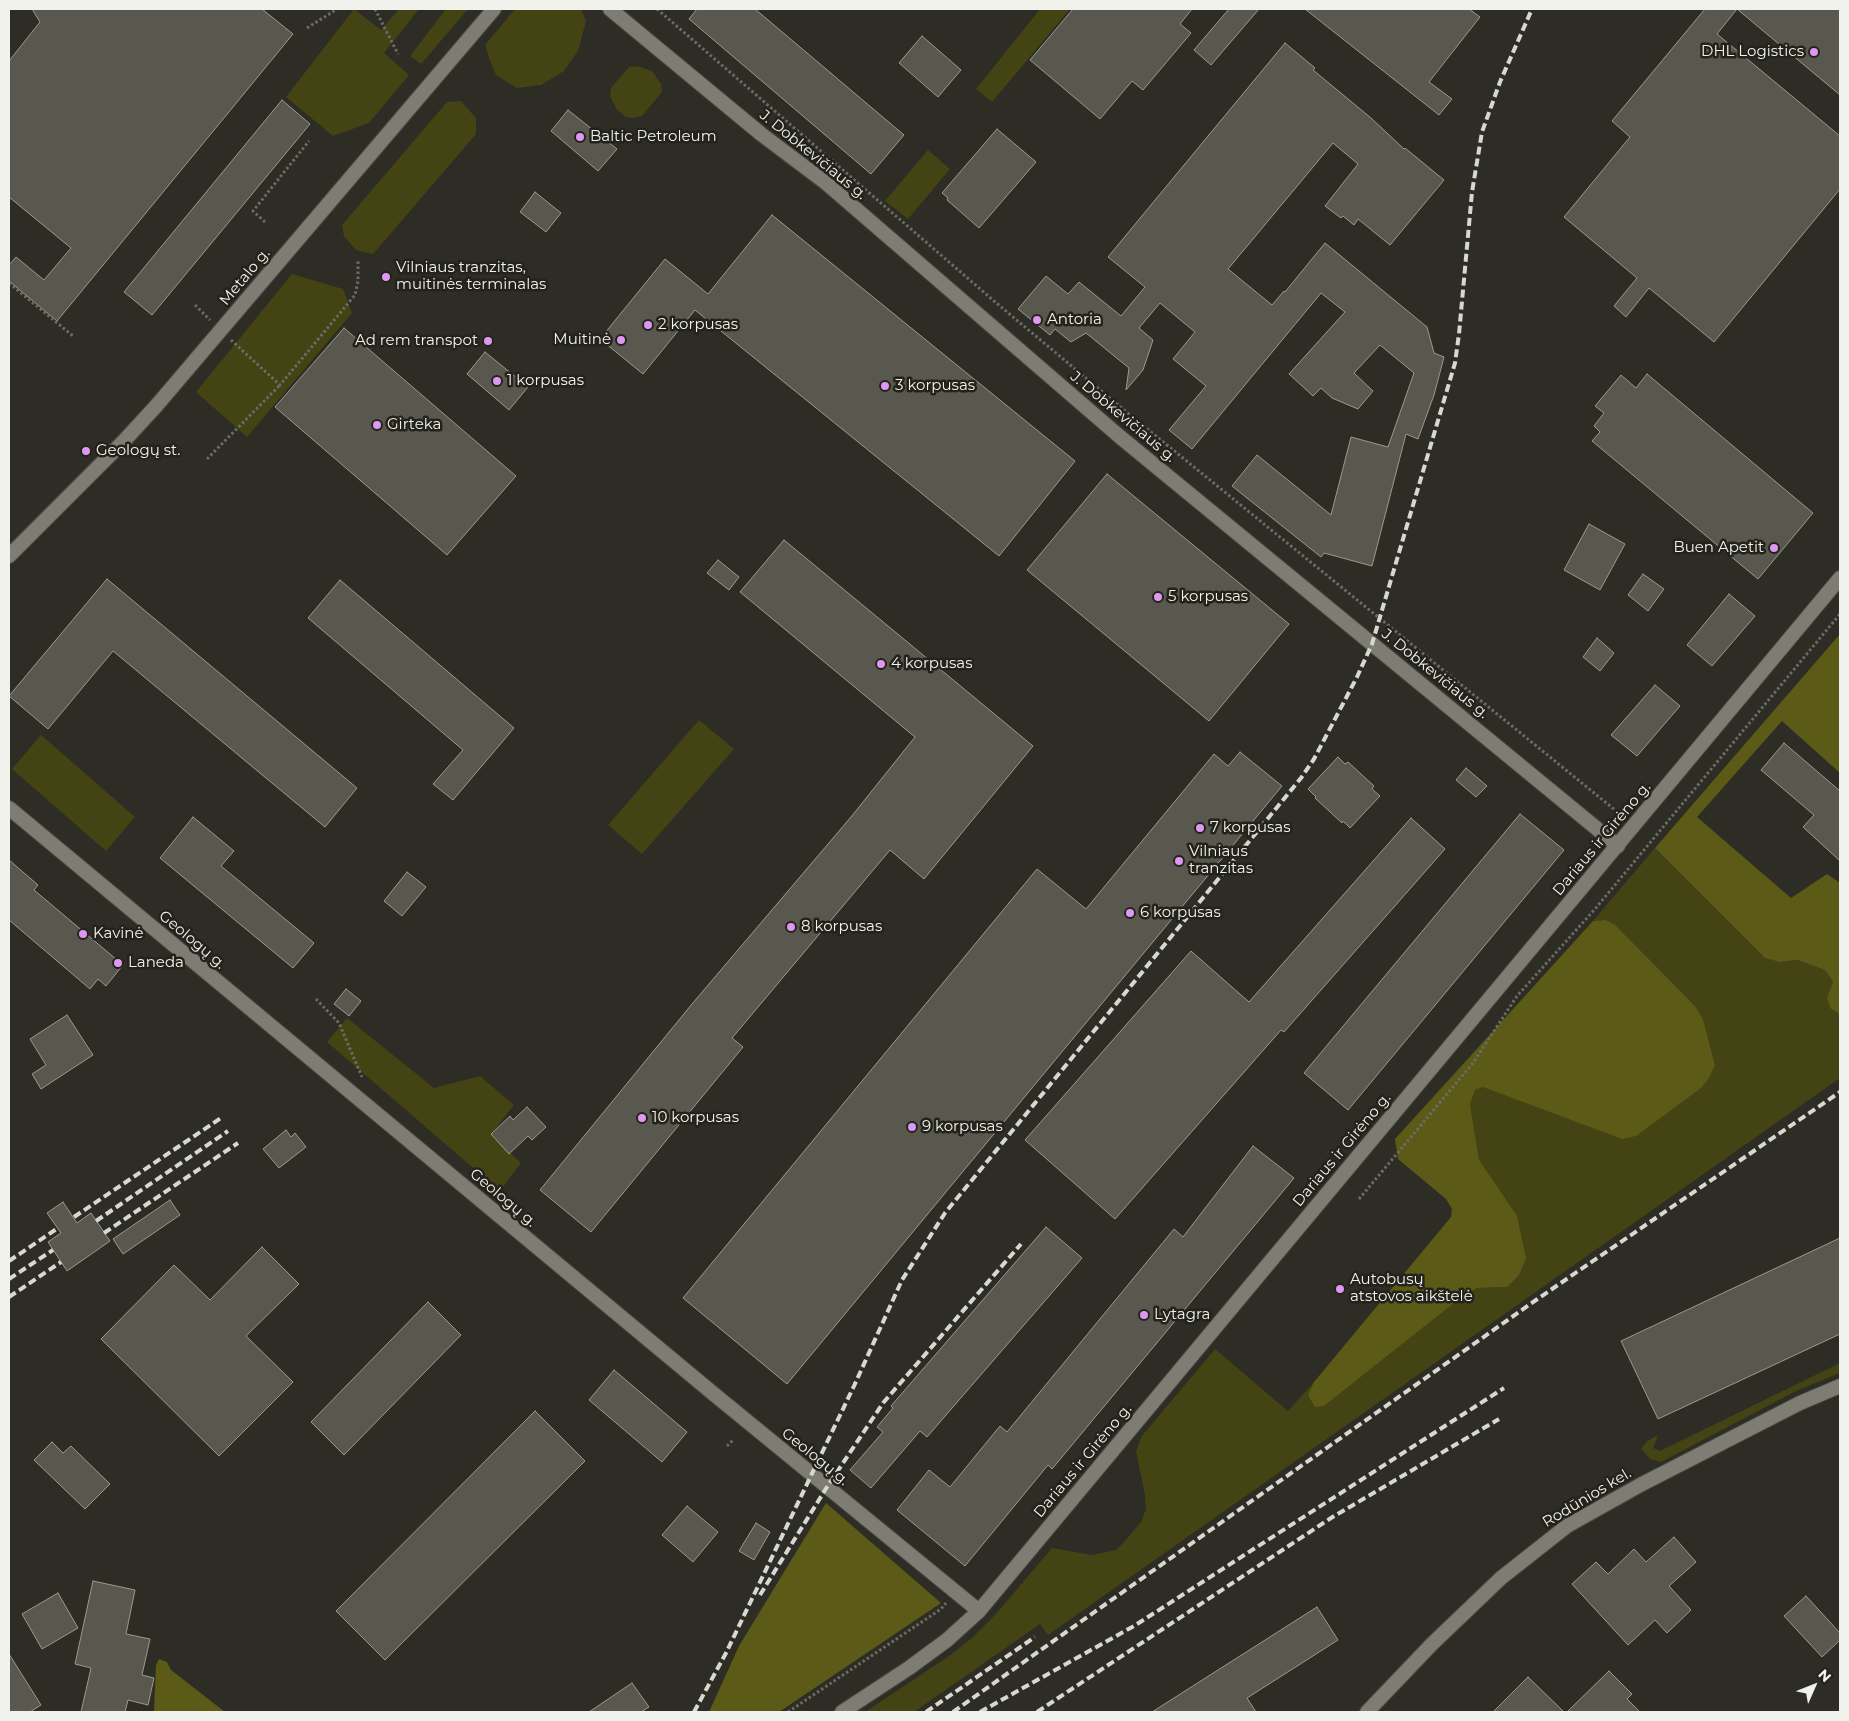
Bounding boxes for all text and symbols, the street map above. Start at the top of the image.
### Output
place label: DHL Logistics [1701,43,1804,61]
marker: DHL Logistics [1808,46,1820,58]
street label: J. Dobkevičiaus g. [756,106,870,204]
place label: Baltic Petroleum [590,128,717,146]
marker: Baltic Petroleum [574,131,586,143]
street label: Metalo g. [216,245,274,309]
place label: Vilniaus tranzitas, muitinės terminalas [396,259,546,294]
marker: Vilniaus tranzitas, muitinės terminalas [380,271,392,283]
place label: Antoria [1047,311,1102,329]
marker: Antoria [1031,314,1043,326]
place label: 2 korpusas [658,316,738,334]
marker: 2 korpusas [642,319,654,331]
place label: Muitinė [553,331,611,349]
place label: Ad rem transpot [355,332,478,350]
marker: Muitinė [615,334,627,346]
marker: Ad rem transpot [482,335,494,347]
street label: J. Dobkevičiaus g. [1067,368,1179,466]
place label: 1 korpusas [507,372,584,390]
marker: 1 korpusas [491,375,503,387]
place label: 3 korpusas [895,377,975,395]
marker: 3 korpusas [879,380,891,392]
place label: Girteka [387,416,441,434]
marker: Girteka [371,419,383,431]
place label: Geologų st. [96,442,181,460]
marker: Geologų st. [80,445,92,457]
place label: Buen Apetit [1673,539,1764,557]
marker: Buen Apetit [1768,542,1780,554]
place label: 5 korpusas [1168,588,1248,606]
marker: 5 korpusas [1152,591,1164,603]
street label: J. Dobkevičiaus g. [1378,625,1492,723]
place label: 4 korpusas [891,655,973,673]
marker: 4 korpusas [875,658,887,670]
street label: Dariaus ir Girėno g. [1549,779,1655,899]
place label: 7 korpusas [1210,819,1290,837]
marker: 7 korpusas [1194,822,1206,834]
place label: Vilniaus tranzitas [1189,843,1253,878]
marker: Vilniaus tranzitas [1173,855,1185,867]
place label: 6 korpusas [1140,904,1221,922]
street label: Geologų g. [155,907,229,973]
marker: 6 korpusas [1124,907,1136,919]
place label: 8 korpusas [801,918,882,936]
marker: 8 korpusas [785,921,797,933]
place label: Kavinė [93,925,144,943]
marker: Kavinė [77,928,89,940]
place label: Laneda [128,954,184,972]
marker: Laneda [112,957,124,969]
street label: Dariaus ir Girėno g. [1289,1090,1395,1210]
place label: 10 korpusas [652,1109,739,1127]
marker: 10 korpusas [636,1112,648,1124]
place label: 9 korpusas [922,1118,1003,1136]
marker: 9 korpusas [906,1121,918,1133]
street label: Geologų g. [466,1165,540,1231]
place label: Autobusų atstovos aikštelė [1350,1271,1473,1306]
marker: Autobusų atstovos aikštelė [1334,1283,1346,1295]
place label: Lytagra [1154,1306,1210,1324]
marker: Lytagra [1138,1309,1150,1321]
street label: Dariaus ir Girėno g. [1030,1401,1136,1521]
street label: Geologų g. [778,1424,852,1490]
street label: Rodūnios kel. [1539,1464,1635,1532]
north arrow [1789,1661,1839,1711]
text: N [1814,1665,1835,1686]

